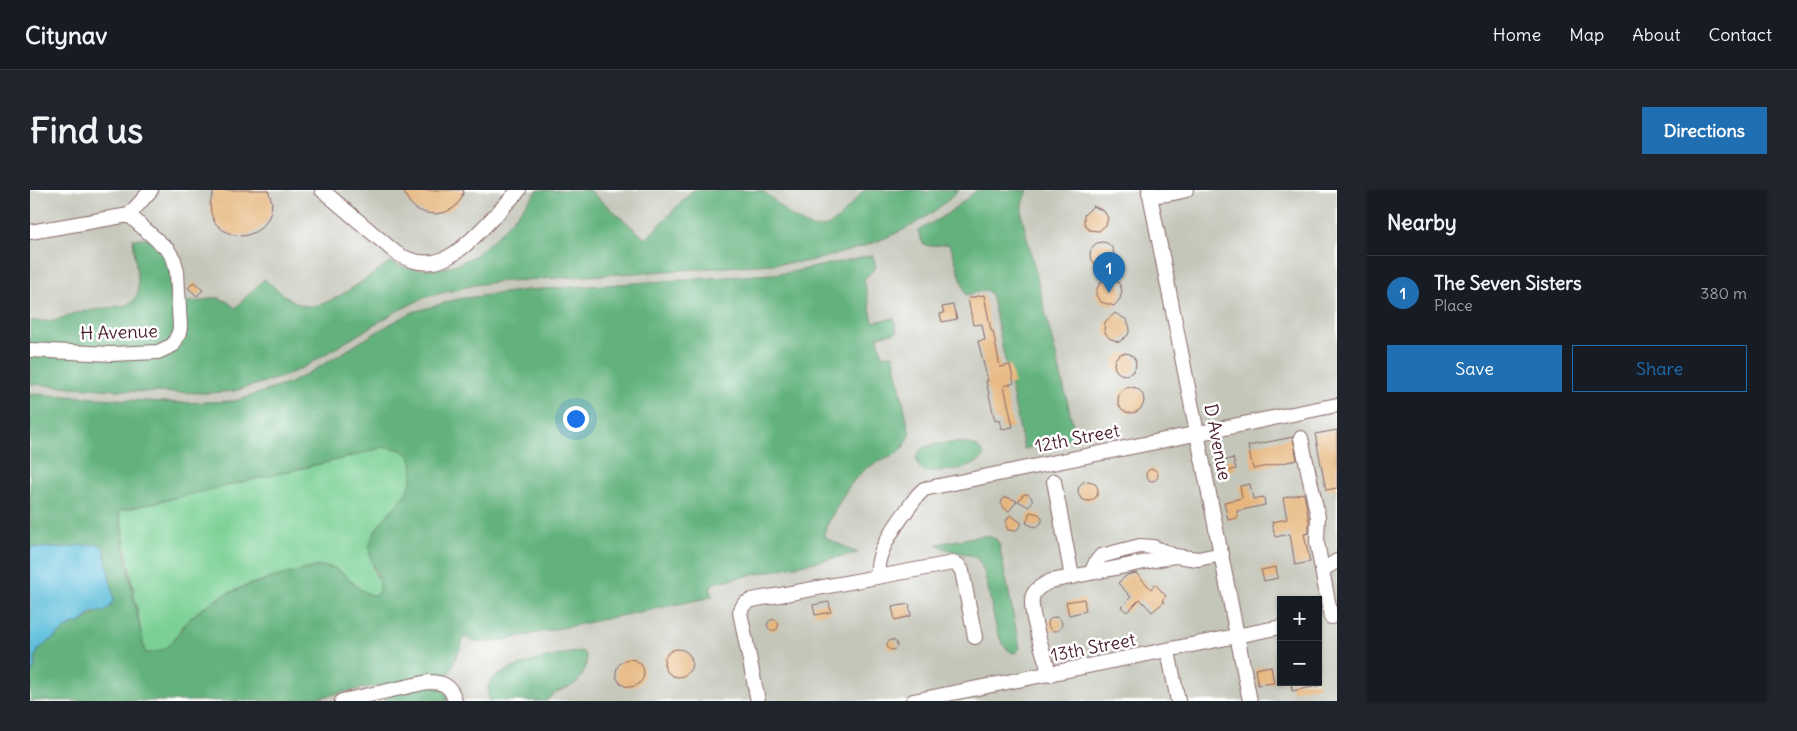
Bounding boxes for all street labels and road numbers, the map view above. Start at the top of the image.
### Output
street label: H Avenue [80,319,158,345]
street label: D Avenue [1199,402,1237,482]
street label: 12th Street [1033,419,1121,457]
street label: 13th Street [1049,627,1137,667]

